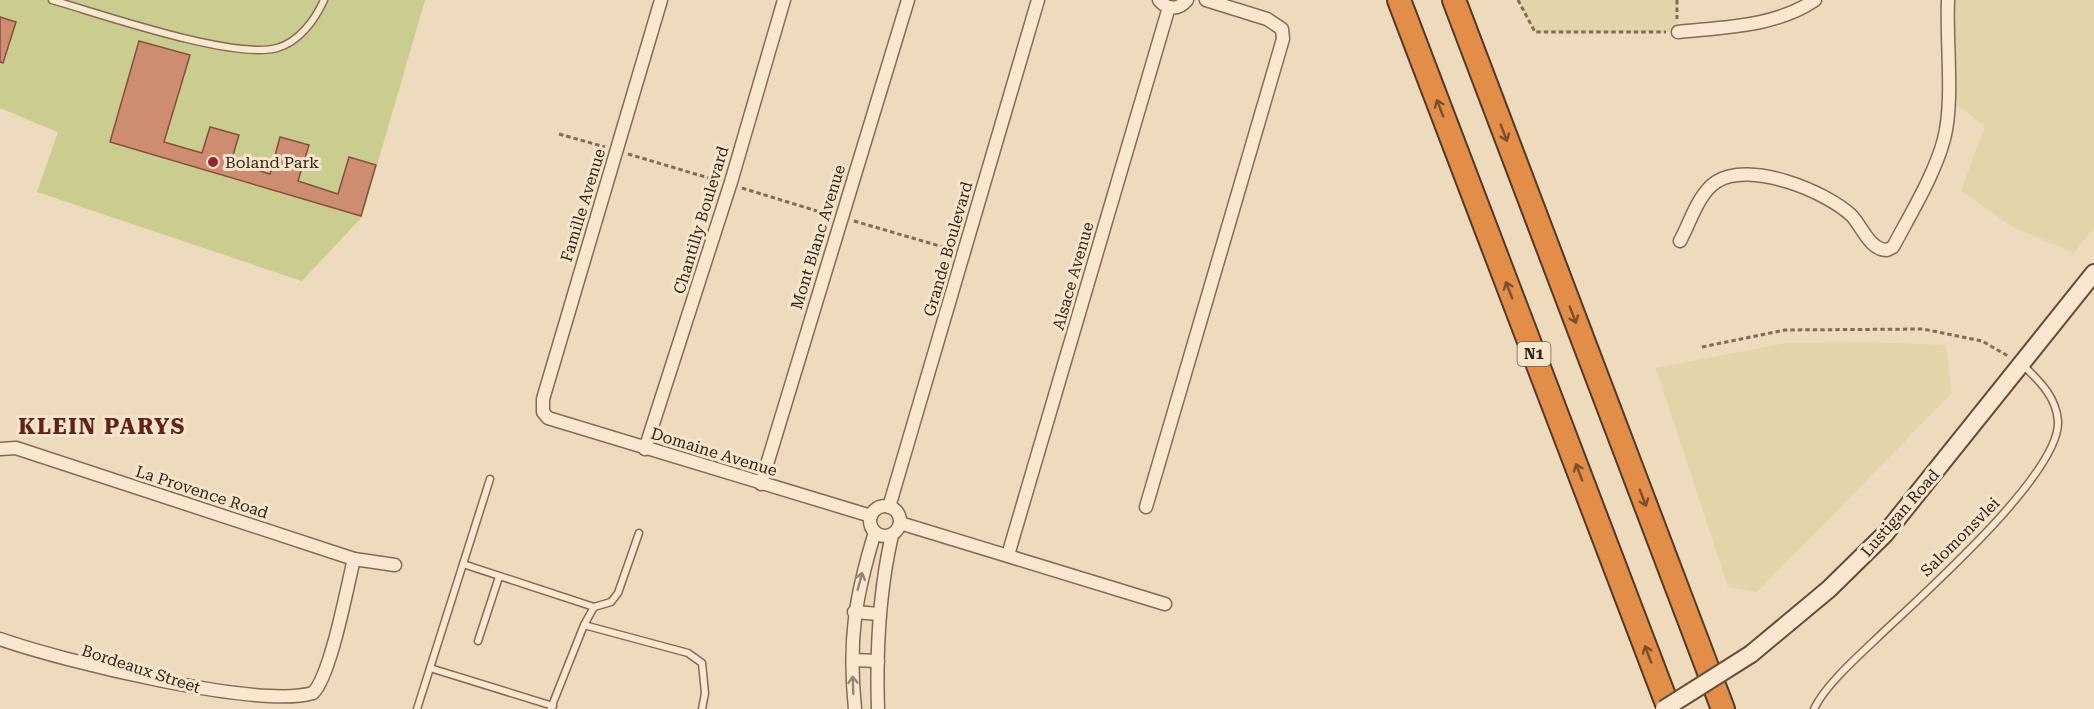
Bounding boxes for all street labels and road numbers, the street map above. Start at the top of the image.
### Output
street label: Chantilly Boulevard [669,144,733,296]
street label: Famille Avenue [557,146,609,264]
street label: Mont Blanc Avenue [787,162,849,312]
street label: Grande Boulevard [920,179,976,319]
street label: Alsace Avenue [1048,220,1098,332]
road number: N1 [1518,342,1550,366]
street label: Domaine Avenue [649,424,780,480]
street label: La Provence Road [133,462,271,522]
street label: Lustigan Road [1857,465,1943,561]
street label: Salomonsvlei [1917,494,2003,580]
street label: Bordeaux Street [79,641,203,697]

